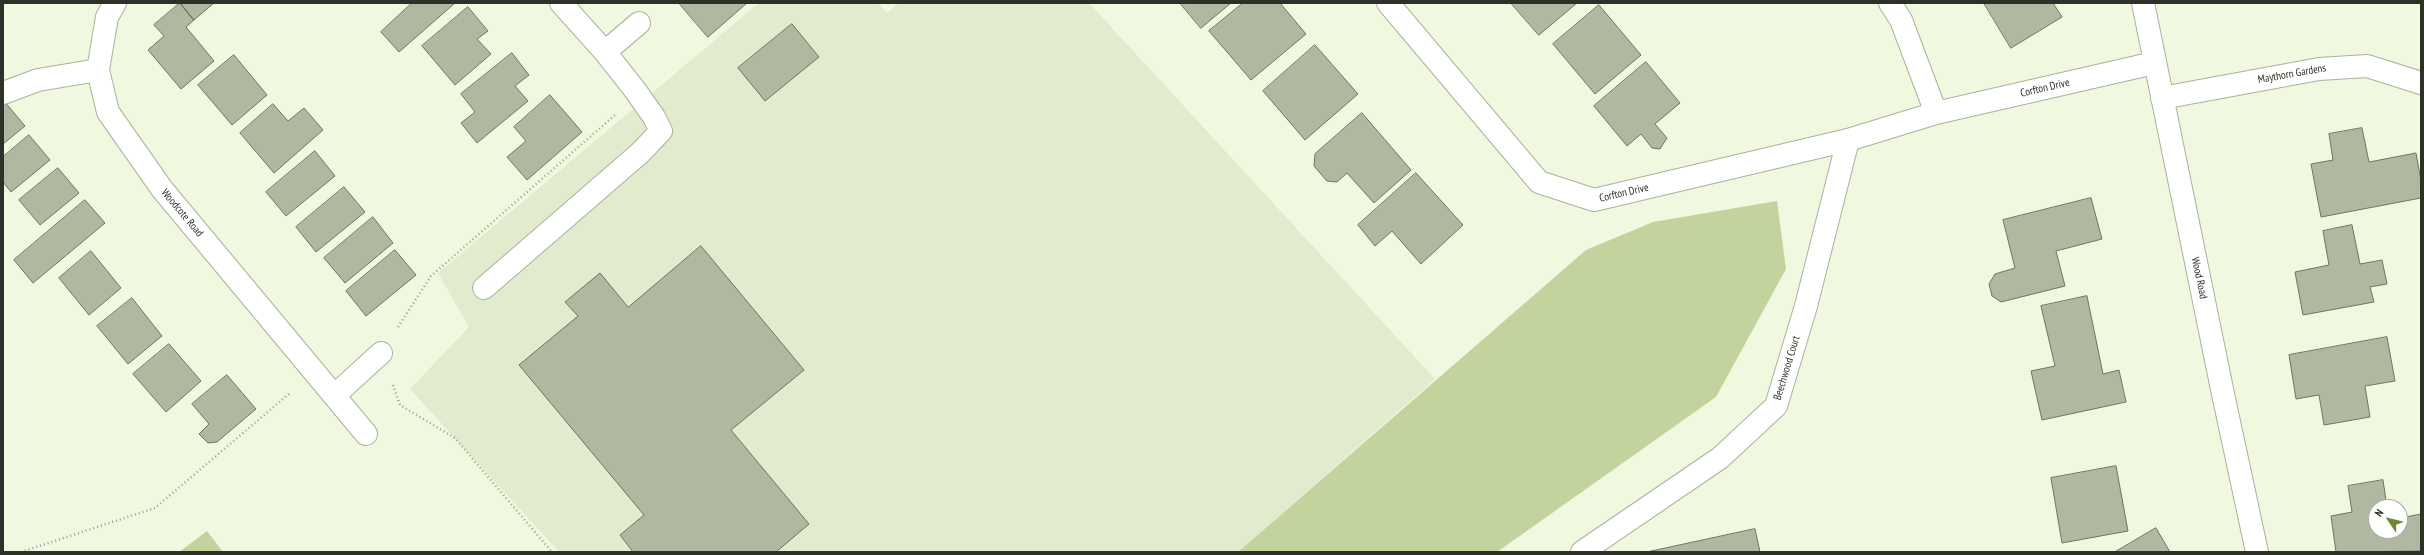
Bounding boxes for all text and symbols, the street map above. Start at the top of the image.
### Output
street label: Maythorn Gardens [2257,62,2327,86]
street label: Corfton Drive [2019,76,2071,100]
street label: Corfton Drive [1598,181,1650,205]
street label: Woodcote Road [158,186,206,240]
street label: Wood Road [2188,256,2210,300]
street label: Beechwood Court [1771,334,1803,402]
north arrow [2368,499,2408,539]
text: N [2372,506,2386,519]

